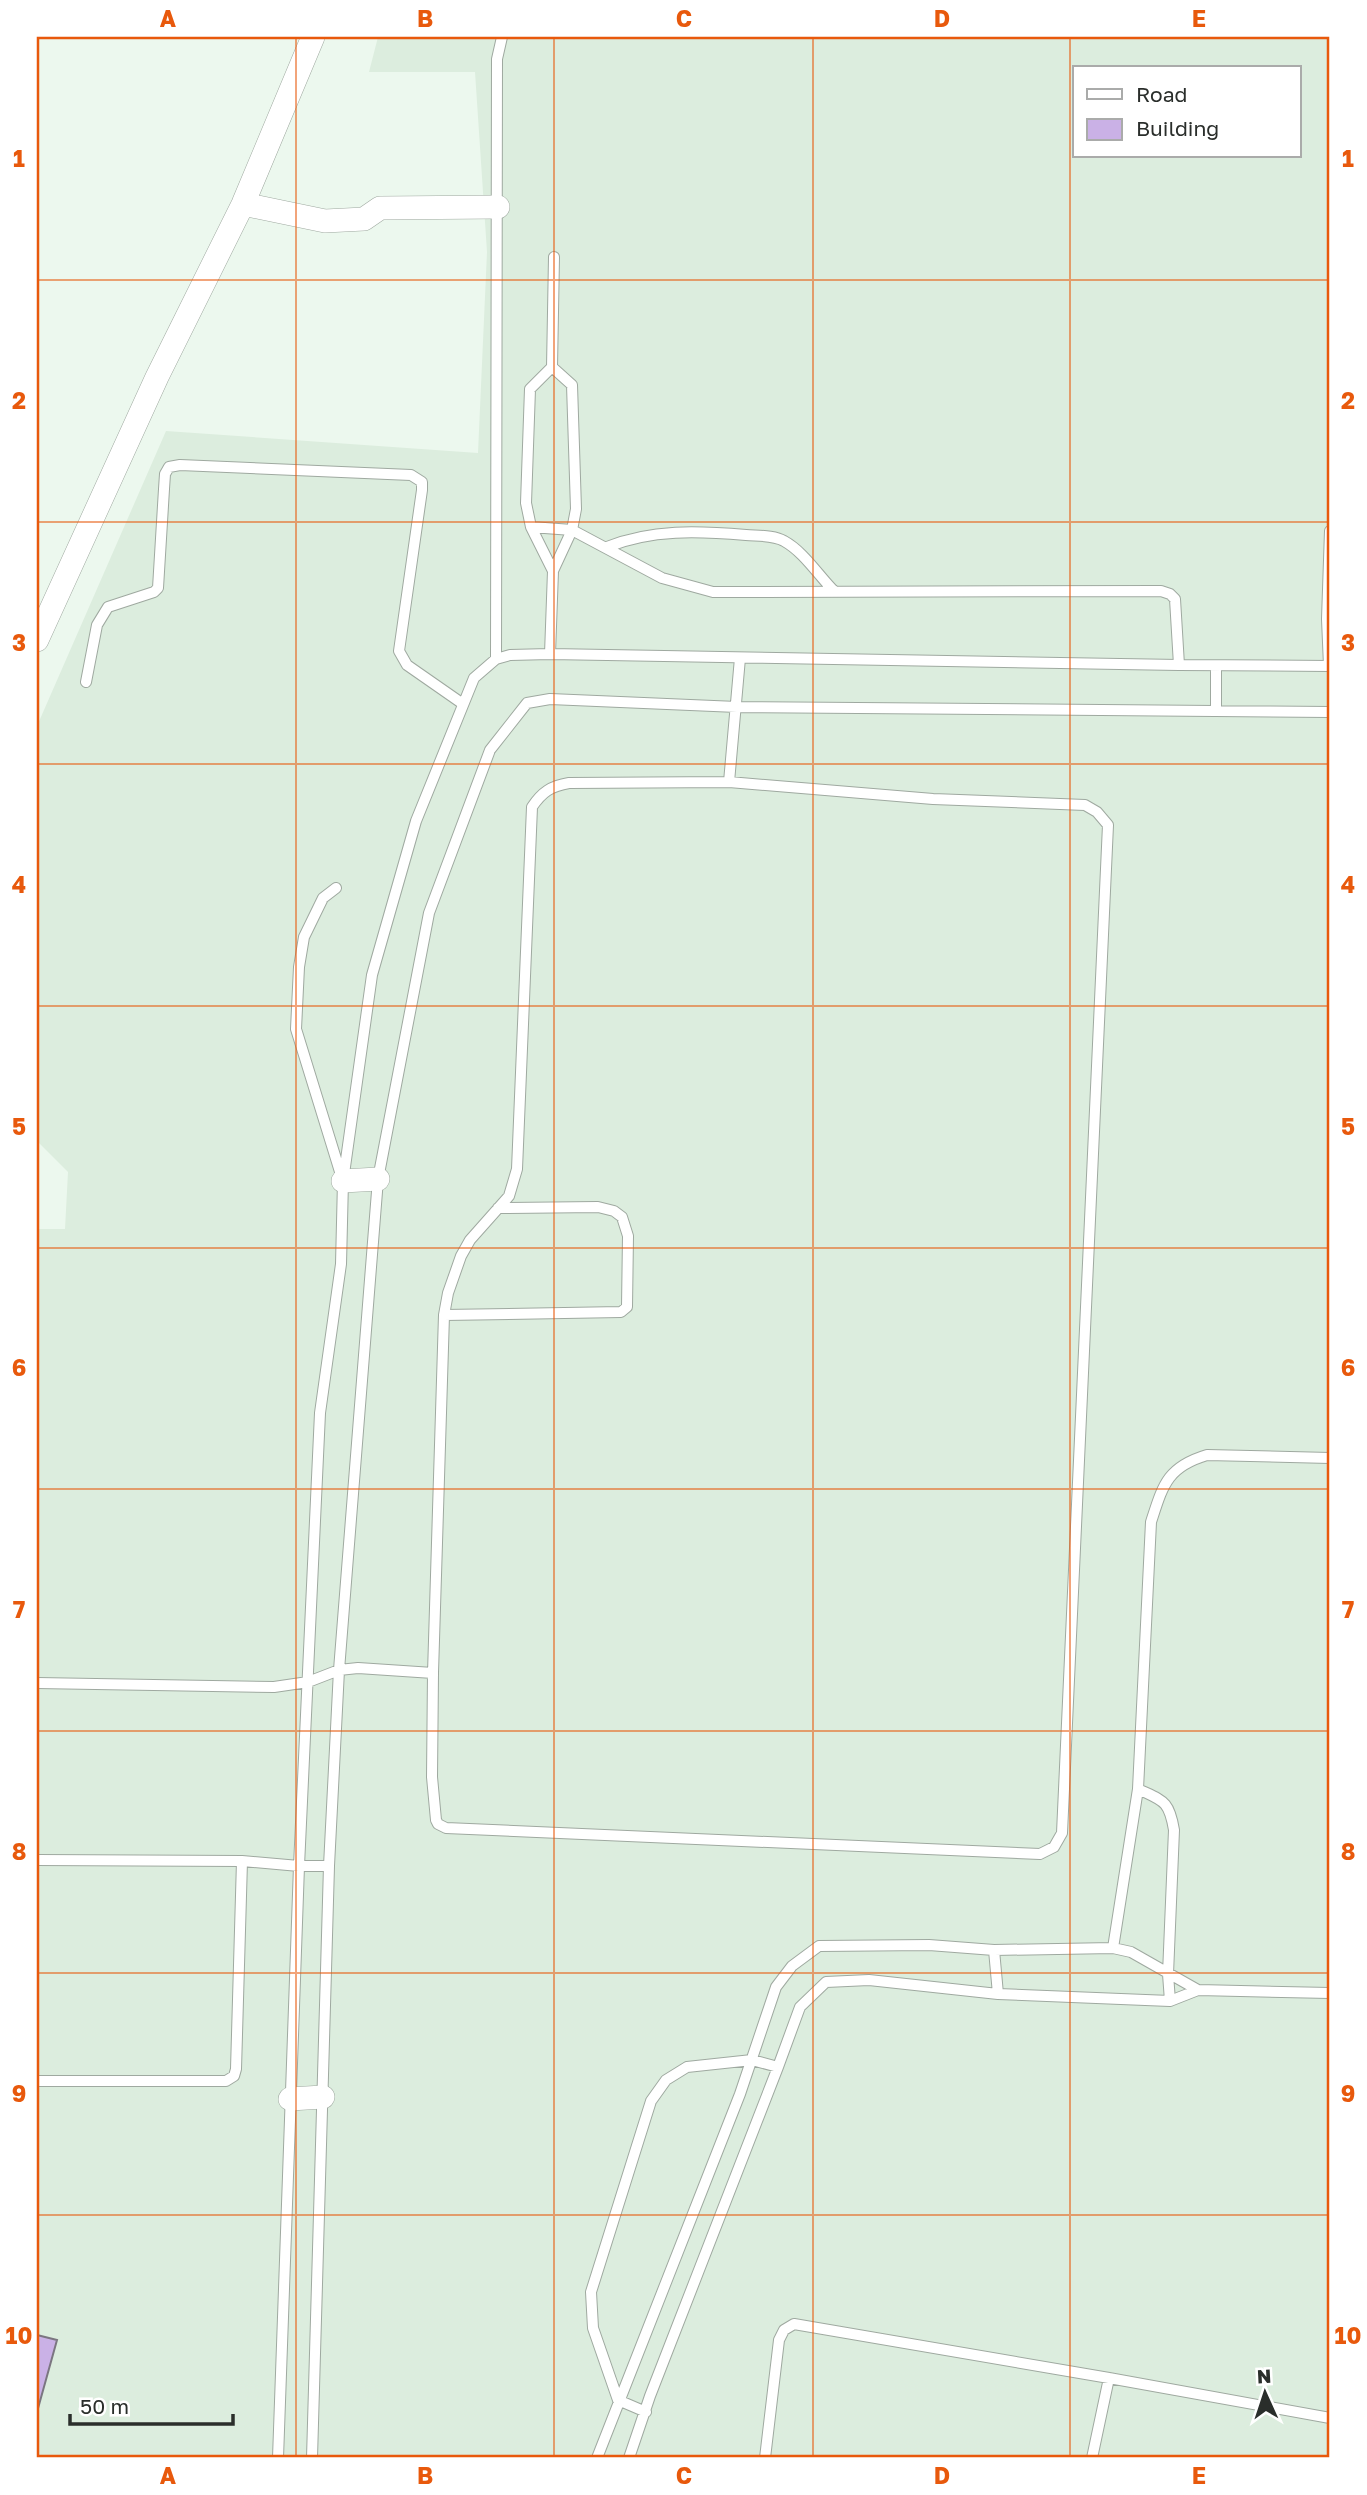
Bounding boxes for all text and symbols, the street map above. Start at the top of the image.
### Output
text: A [160,4,177,32]
text: B [417,4,433,32]
text: C [676,4,692,32]
text: D [934,4,950,32]
text: E [1192,4,1206,32]
legend [1073,66,1300,158]
text: Road [1136,81,1187,107]
text: Building [1136,115,1219,141]
text: 1 [13,144,25,172]
text: 1 [1342,144,1354,172]
text: 2 [12,386,26,414]
text: 2 [1341,386,1355,414]
text: 3 [12,628,26,656]
text: 3 [1341,628,1355,656]
text: 4 [12,870,26,898]
text: 4 [1341,870,1355,898]
text: 5 [12,1112,26,1140]
text: 5 [1341,1112,1355,1140]
text: 6 [12,1353,26,1381]
text: 6 [1341,1353,1355,1381]
text: 7 [13,1595,25,1623]
text: 7 [1342,1595,1354,1623]
text: 8 [12,1837,26,1865]
text: 8 [1341,1837,1355,1865]
text: 9 [12,2079,26,2107]
text: 9 [1341,2079,1355,2107]
text: 10 [6,2321,32,2349]
text: 10 [1335,2321,1361,2349]
north arrow [1230,2358,1300,2428]
text: N [1256,2364,1272,2387]
scale bar [70,2383,233,2427]
text: 50 m [80,2393,129,2419]
text: A [160,2461,177,2489]
text: B [417,2461,433,2489]
text: C [676,2461,692,2489]
text: D [934,2461,950,2489]
text: E [1192,2461,1206,2489]

